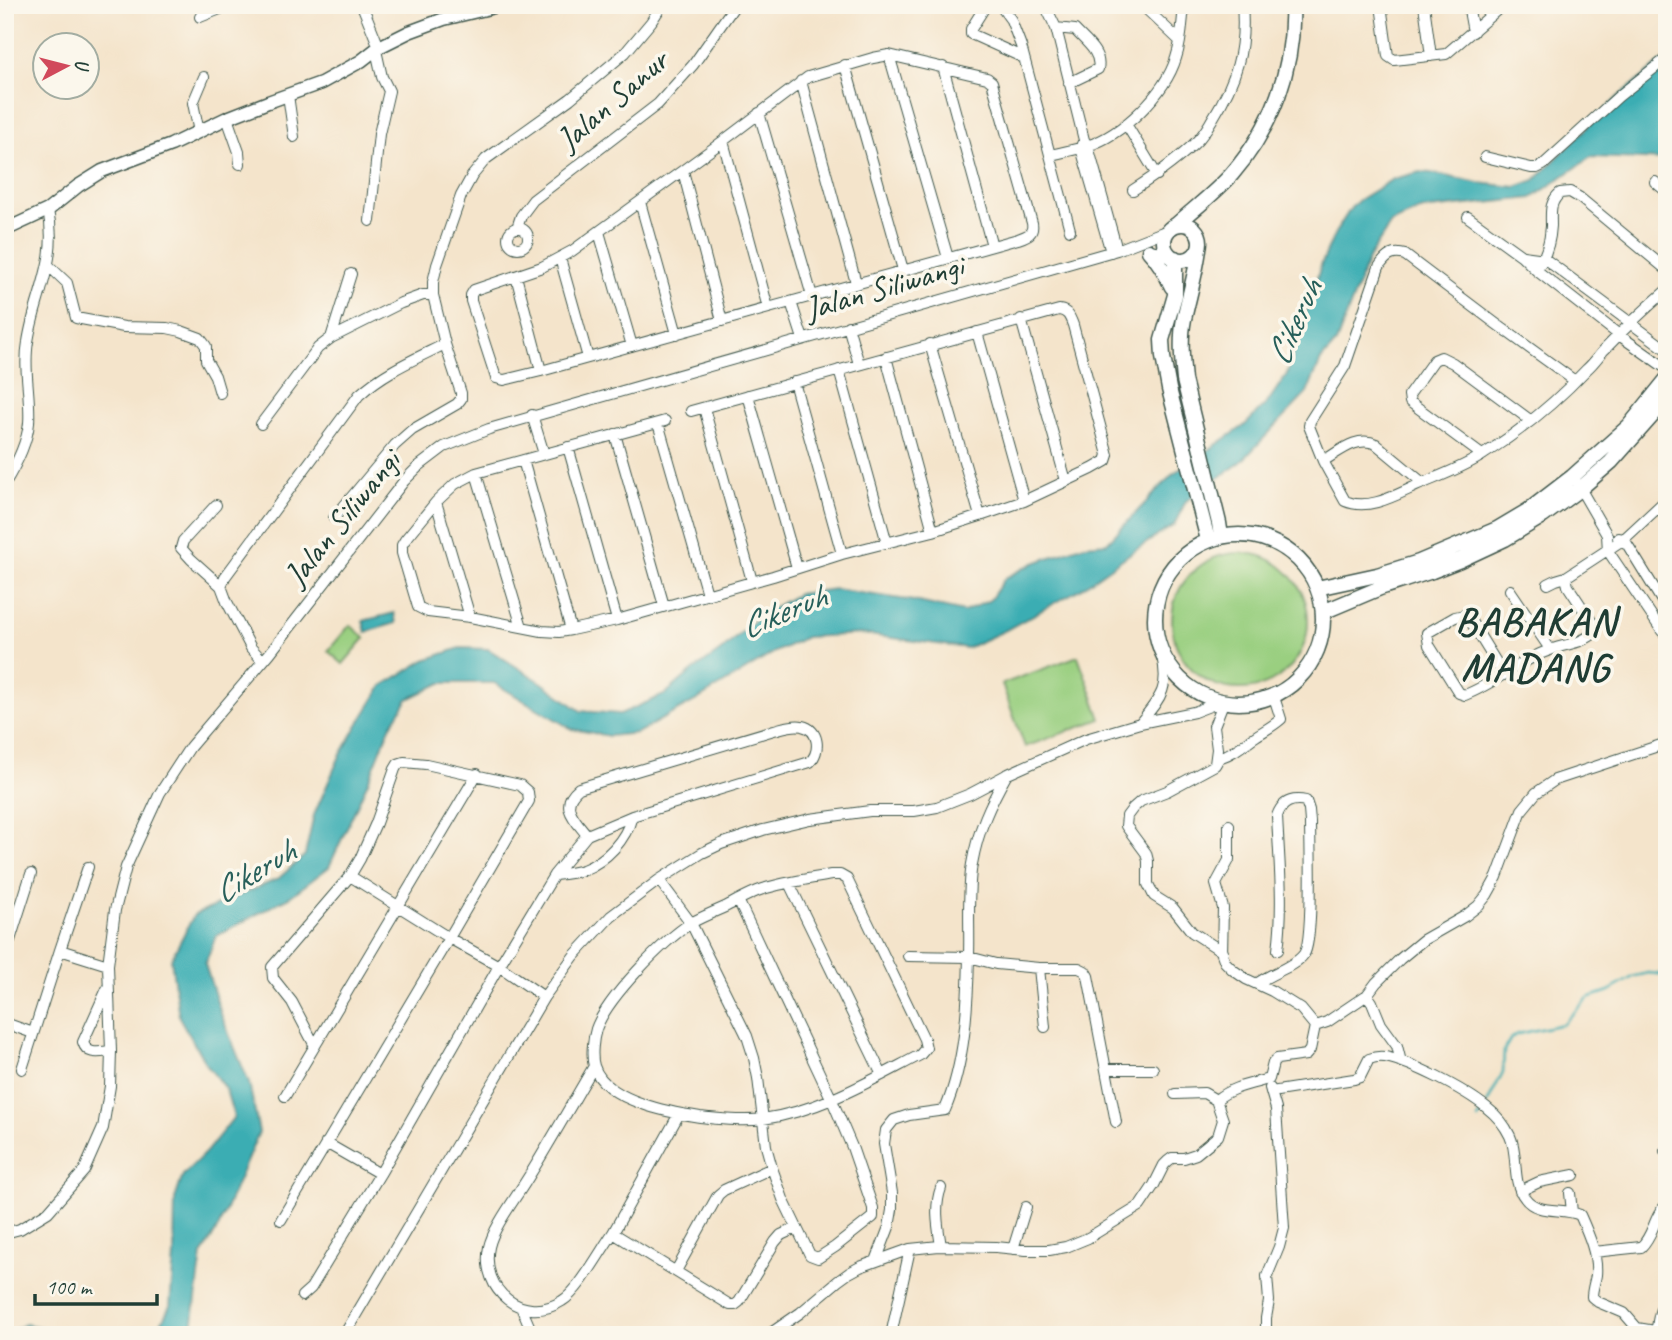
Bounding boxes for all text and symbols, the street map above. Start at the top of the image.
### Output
north arrow [32,32,102,102]
street label: Jalan Sanur [546,38,679,161]
text: U [69,58,95,74]
street label: Jalan Siliwangi [798,243,972,330]
water label: Cikeruh [1255,270,1333,372]
street label: Jalan Siliwangi [273,439,412,596]
water label: Cikeruh [733,573,834,648]
district label: BABAKAN MADANG [1455,596,1621,692]
water label: Cikeruh [204,828,305,913]
scale bar [35,1263,158,1307]
text: 100 m [46,1274,93,1300]

